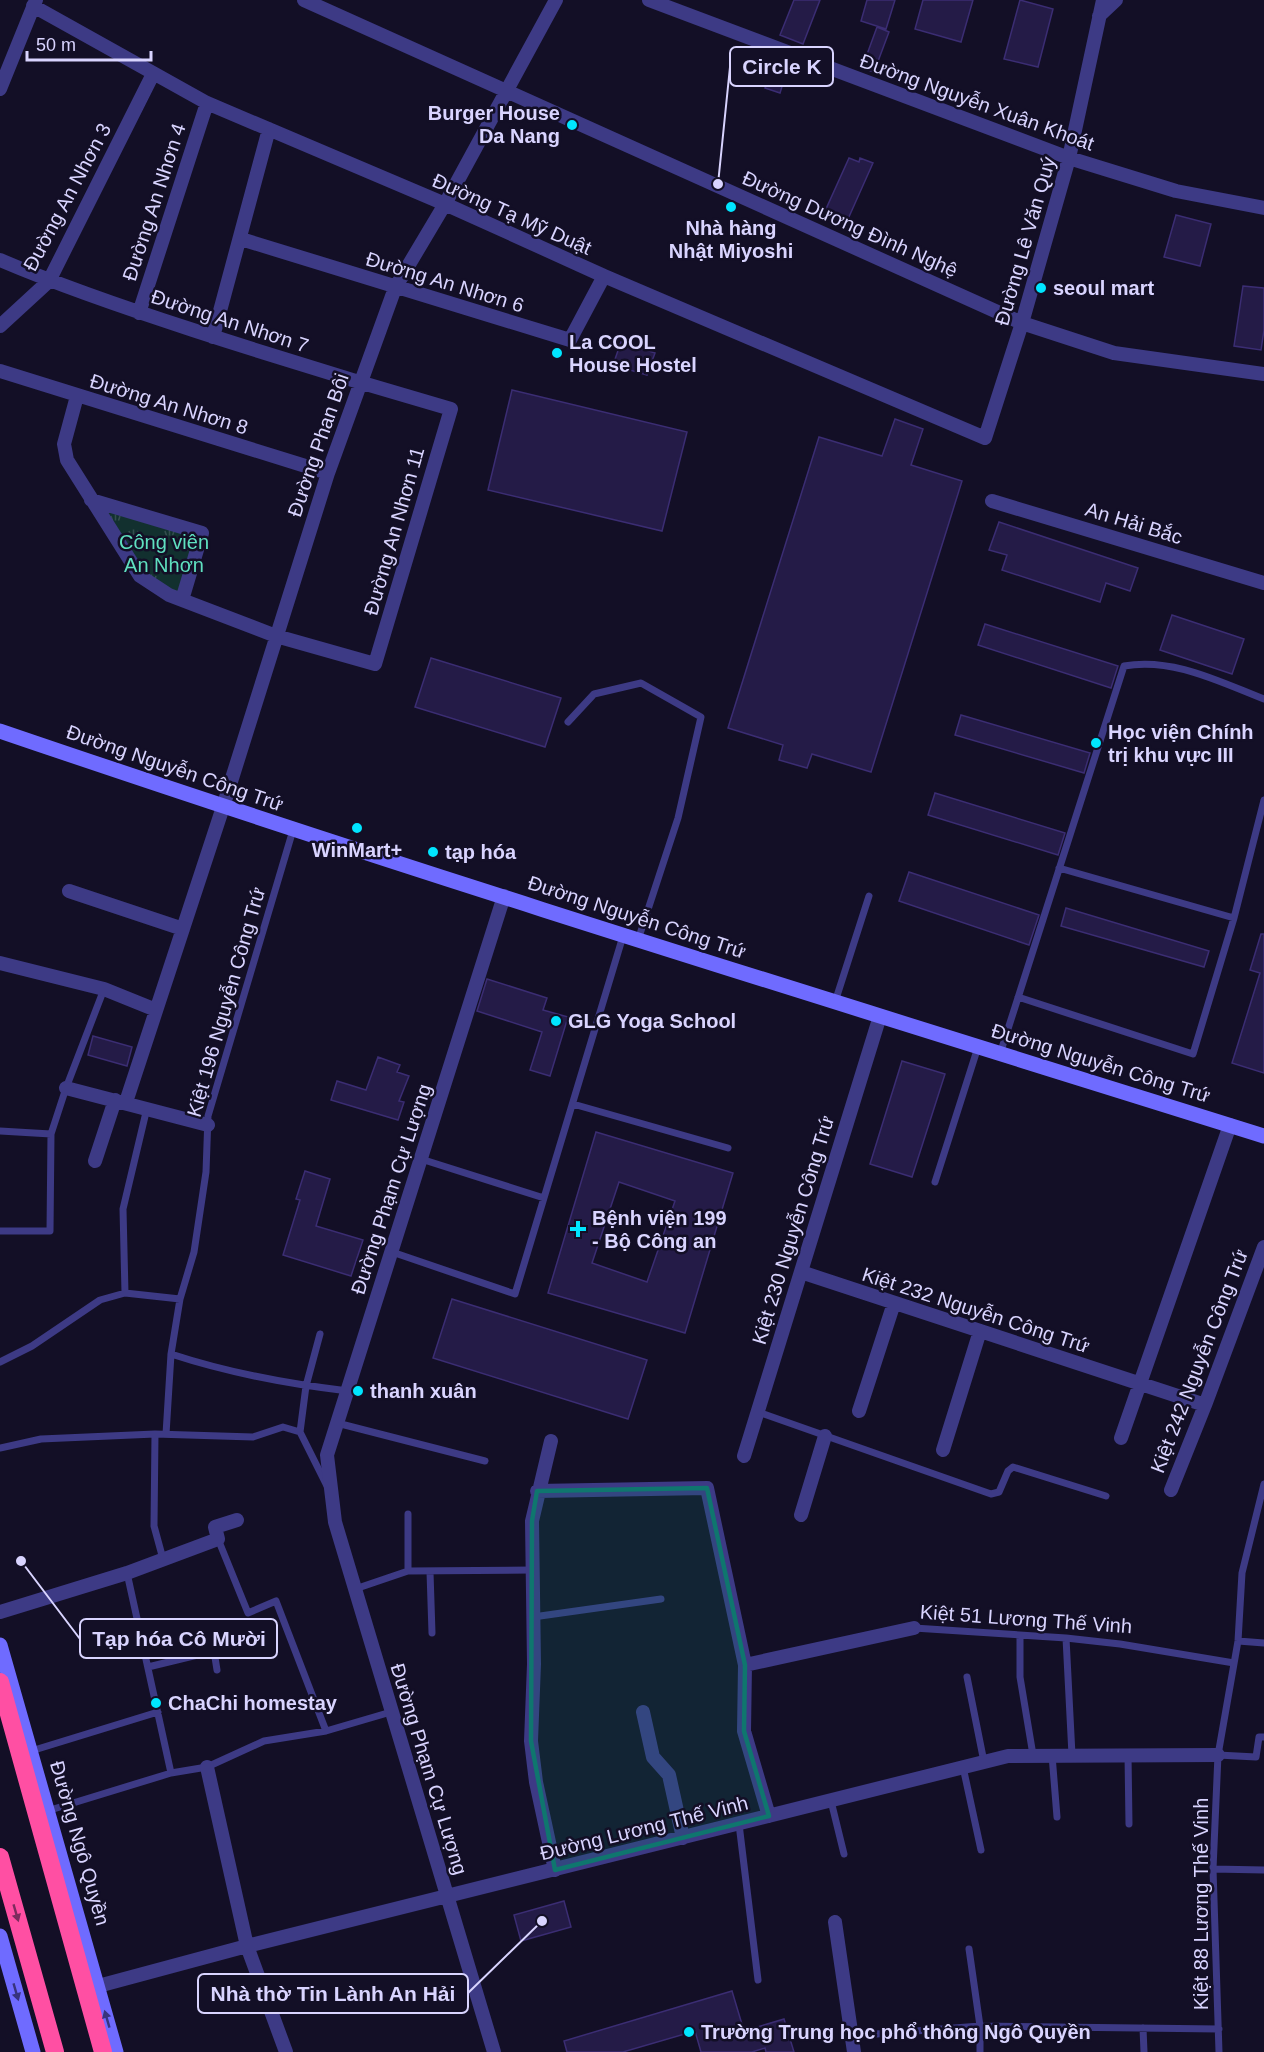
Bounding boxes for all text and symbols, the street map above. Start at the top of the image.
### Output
scale bar [27,24,152,62]
text: 50 m [36,35,76,55]
callout: Circle K [730,47,833,86]
street label: Đường Nguyễn Xuân Khoát [857,49,1098,155]
text: Circle K [742,55,822,78]
place label: Burger House Da Nang [428,102,560,147]
marker: Burger House Da Nang [565,118,579,132]
street label: Đường An Nhơn 3 [19,119,115,275]
street label: Đường An Nhơn 4 [118,121,190,283]
street label: Đường Lê Văn Quý [990,154,1060,328]
street label: Đường Dương Đình Nghệ [739,167,961,281]
street label: Đường Tạ Mỹ Duật [429,169,595,259]
marker: Nhà hàng Nhật Miyoshi [724,200,738,214]
place label: Nhà hàng Nhật Miyoshi [669,217,793,262]
street label: Đường An Nhơn 6 [363,247,527,317]
place label: seoul mart [1053,277,1154,299]
marker: seoul mart [1034,281,1048,295]
street label: Đường An Nhơn 7 [149,285,311,357]
place label: La COOL House Hostel [569,331,697,376]
marker: La COOL House Hostel [550,346,564,360]
street label: Đường An Nhơn 8 [87,369,251,439]
street label: Đường Phan Bôi [283,371,353,519]
street label: Đường An Nhơn 11 [359,444,429,618]
street label: An Hải Bắc [1083,498,1185,548]
park label: Công viên An Nhơn [119,531,209,576]
street label: Đường Nguyễn Công Trứ [64,721,286,815]
place label: Học viện Chính trị khu vực III [1108,721,1254,766]
marker: Học viện Chính trị khu vực III [1089,736,1103,750]
marker: WinMart+ [350,821,364,835]
place label: WinMart+ [312,839,402,861]
place label: tạp hóa [445,841,517,863]
marker: tạp hóa [426,845,440,859]
street label: Đường Nguyễn Công Trứ [525,871,749,963]
street label: Kiệt 196 Nguyễn Công Trứ [183,885,269,1119]
place label: GLG Yoga School [568,1010,736,1032]
marker: GLG Yoga School [549,1014,563,1028]
street label: Đường Nguyễn Công Trứ [989,1019,1213,1107]
street label: Đường Phạm Cự Lượng [347,1081,435,1297]
street label: Kiệt 230 Nguyễn Công Trứ [748,1113,838,1347]
place label: Bệnh viện 199 - Bộ Công an [592,1207,727,1252]
marker: Bệnh viện 199 - Bộ Công an [569,1220,587,1238]
street label: Kiệt 242 Nguyễn Công Trứ [1146,1246,1252,1476]
street label: Kiệt 232 Nguyễn Công Trứ [859,1263,1093,1357]
place label: thanh xuân [370,1380,477,1402]
marker: thanh xuân [351,1384,365,1398]
street label: Kiệt 51 Lương Thế Vinh [919,1601,1133,1637]
callout: Tạp hóa Cô Mười [80,1619,277,1658]
text: Tạp hóa Cô Mười [92,1627,266,1650]
street label: Đường Phạm Cự Lượng [386,1661,472,1877]
place label: ChaChi homestay [168,1692,338,1714]
marker: ChaChi homestay [149,1696,163,1710]
street label: Đường Ngô Quyền [46,1758,114,1928]
street label: Đường Lương Thế Vinh [538,1791,750,1865]
street label: Kiệt 88 Lương Thế Vinh [1190,1798,1212,2010]
one-way arrow [12,1904,21,1922]
callout: Nhà thờ Tin Lành An Hải [198,1974,468,2013]
text: Nhà thờ Tin Lành An Hải [211,1982,455,2005]
one-way arrow [12,1983,21,2001]
one-way arrow [102,2010,111,2028]
place label: Trường Trung học phổ thông Ngô Quyền [701,2021,1091,2043]
marker: Trường Trung học phổ thông Ngô Quyền [682,2025,696,2039]

